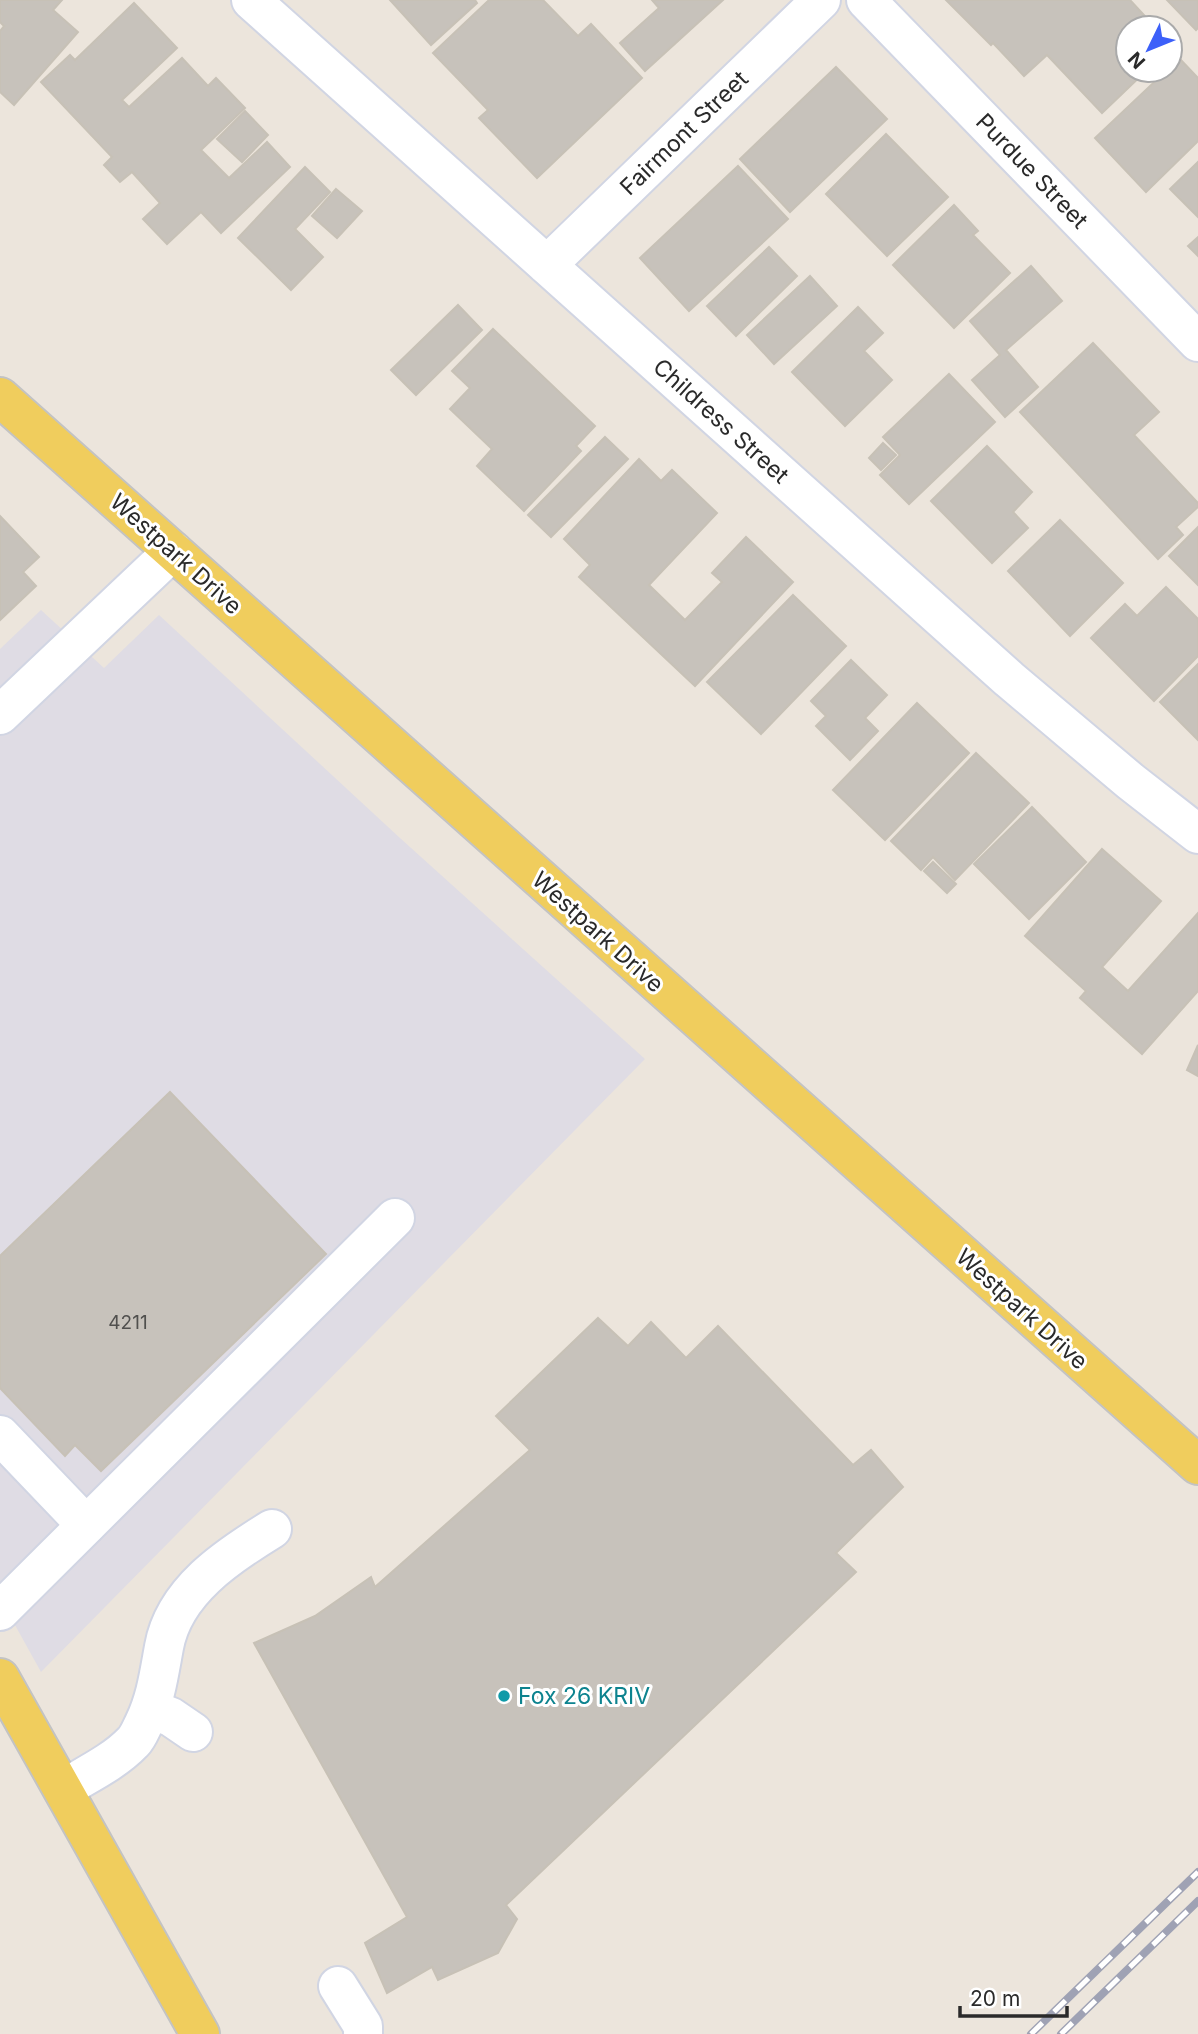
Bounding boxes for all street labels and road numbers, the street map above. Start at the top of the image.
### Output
street label: Fairmont Street [614,65,754,201]
street label: Purdue Street [970,108,1094,235]
street label: Childress Street [647,353,795,490]
street label: Westpark Drive [105,488,247,620]
street label: Westpark Drive [527,866,669,998]
street label: Westpark Drive [951,1243,1093,1375]

